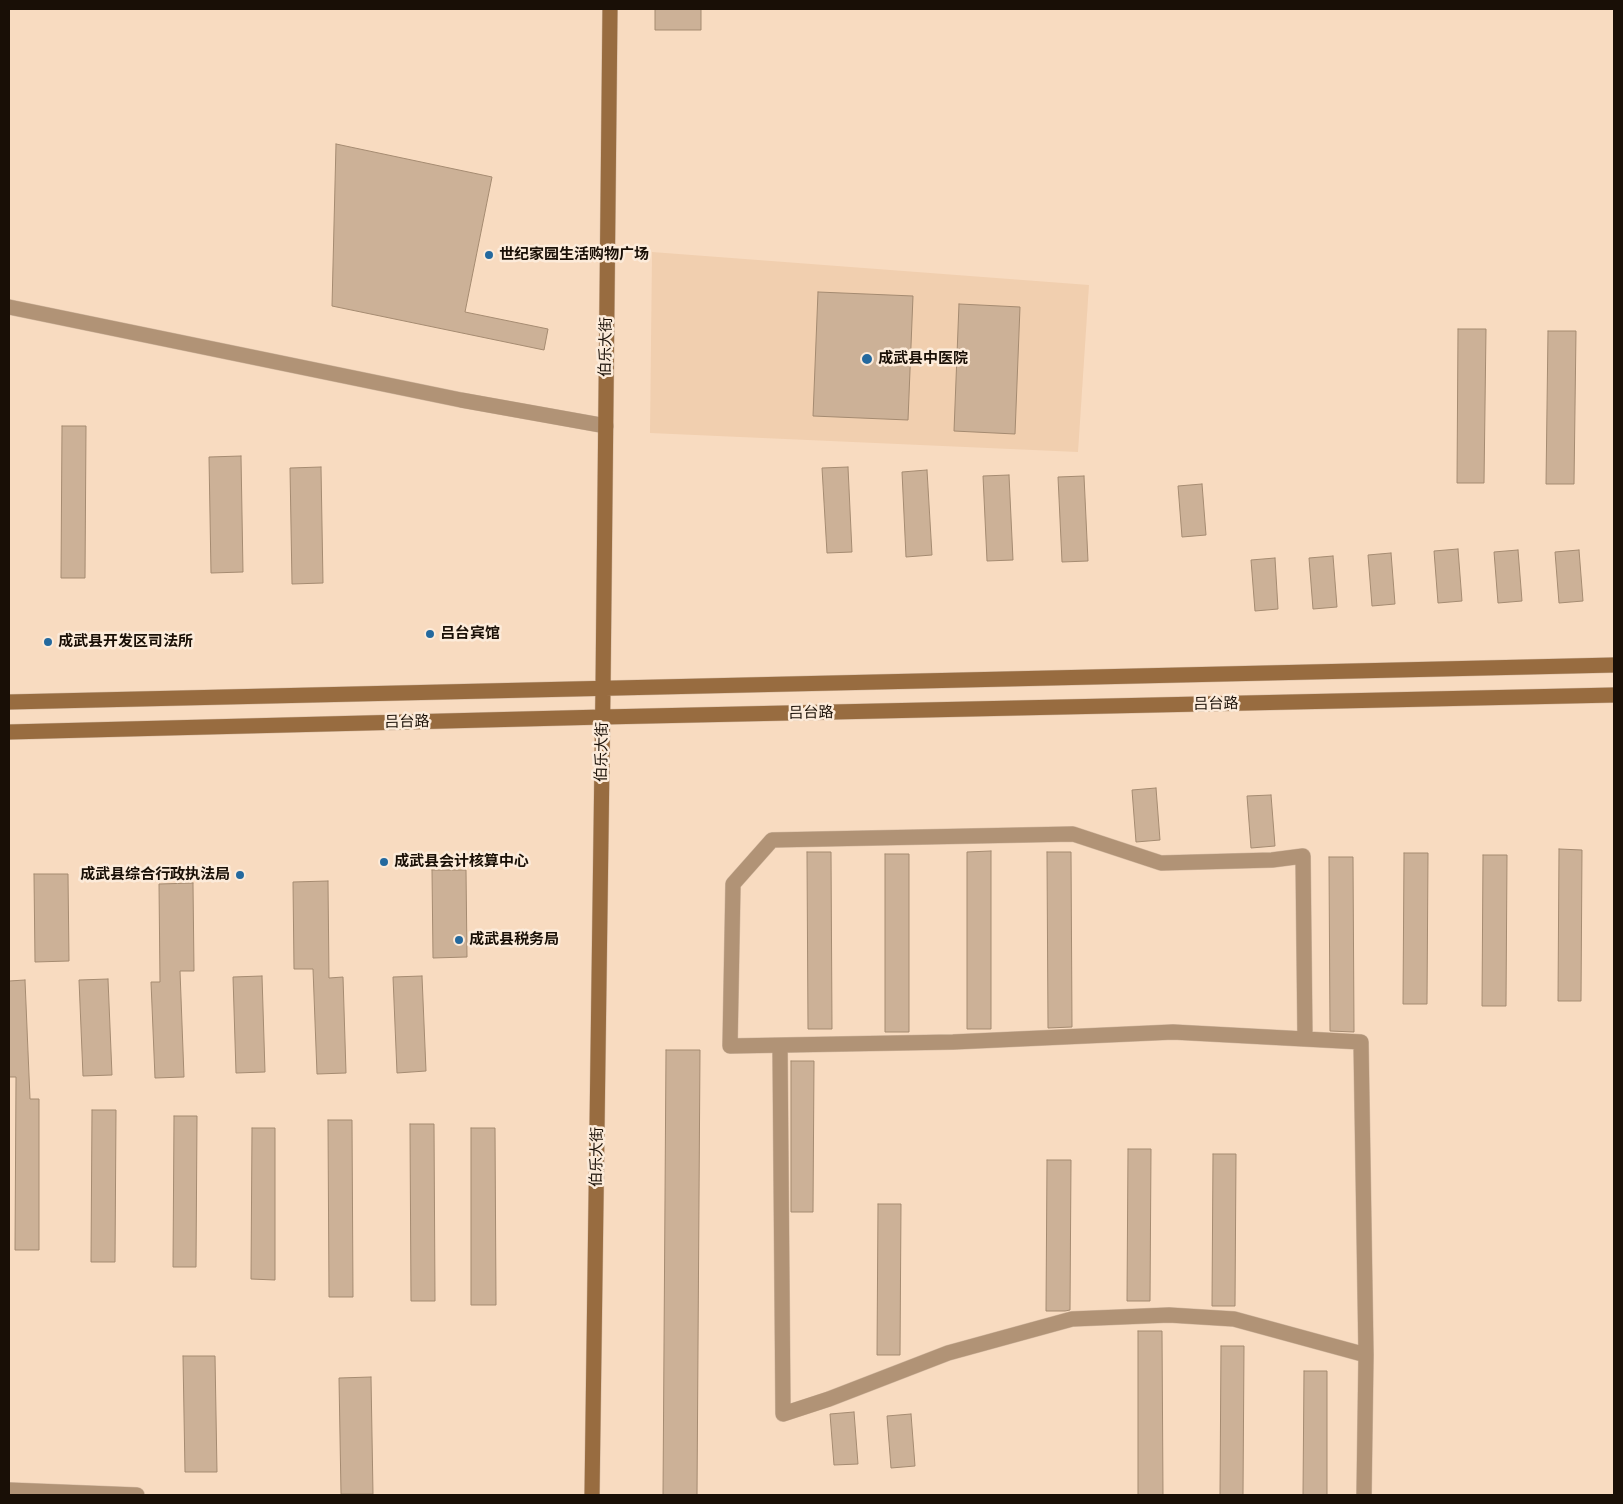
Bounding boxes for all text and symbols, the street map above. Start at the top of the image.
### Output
place label: 世纪家园生活购物广场 [499,246,649,264]
marker: 世纪家园生活购物广场 [483,249,495,261]
street label: 伯乐大街 [596,317,616,377]
place label: 成武县中医院 [878,350,968,368]
marker: 成武县中医院 [860,352,874,366]
place label: 吕台宾馆 [440,625,500,643]
marker: 吕台宾馆 [424,628,436,640]
place label: 成武县开发区司法所 [58,633,193,651]
marker: 成武县开发区司法所 [42,636,54,648]
street label: 吕台路 [1193,695,1239,713]
street label: 吕台路 [788,704,834,722]
street label: 吕台路 [384,713,430,731]
street label: 伯乐大街 [592,722,612,782]
place label: 成武县会计核算中心 [394,853,529,871]
marker: 成武县会计核算中心 [378,856,390,868]
place label: 成武县综合行政执法局 [80,866,230,884]
marker: 成武县综合行政执法局 [234,869,246,881]
place label: 成武县税务局 [469,931,559,949]
marker: 成武县税务局 [453,934,465,946]
street label: 伯乐大街 [587,1127,607,1187]

